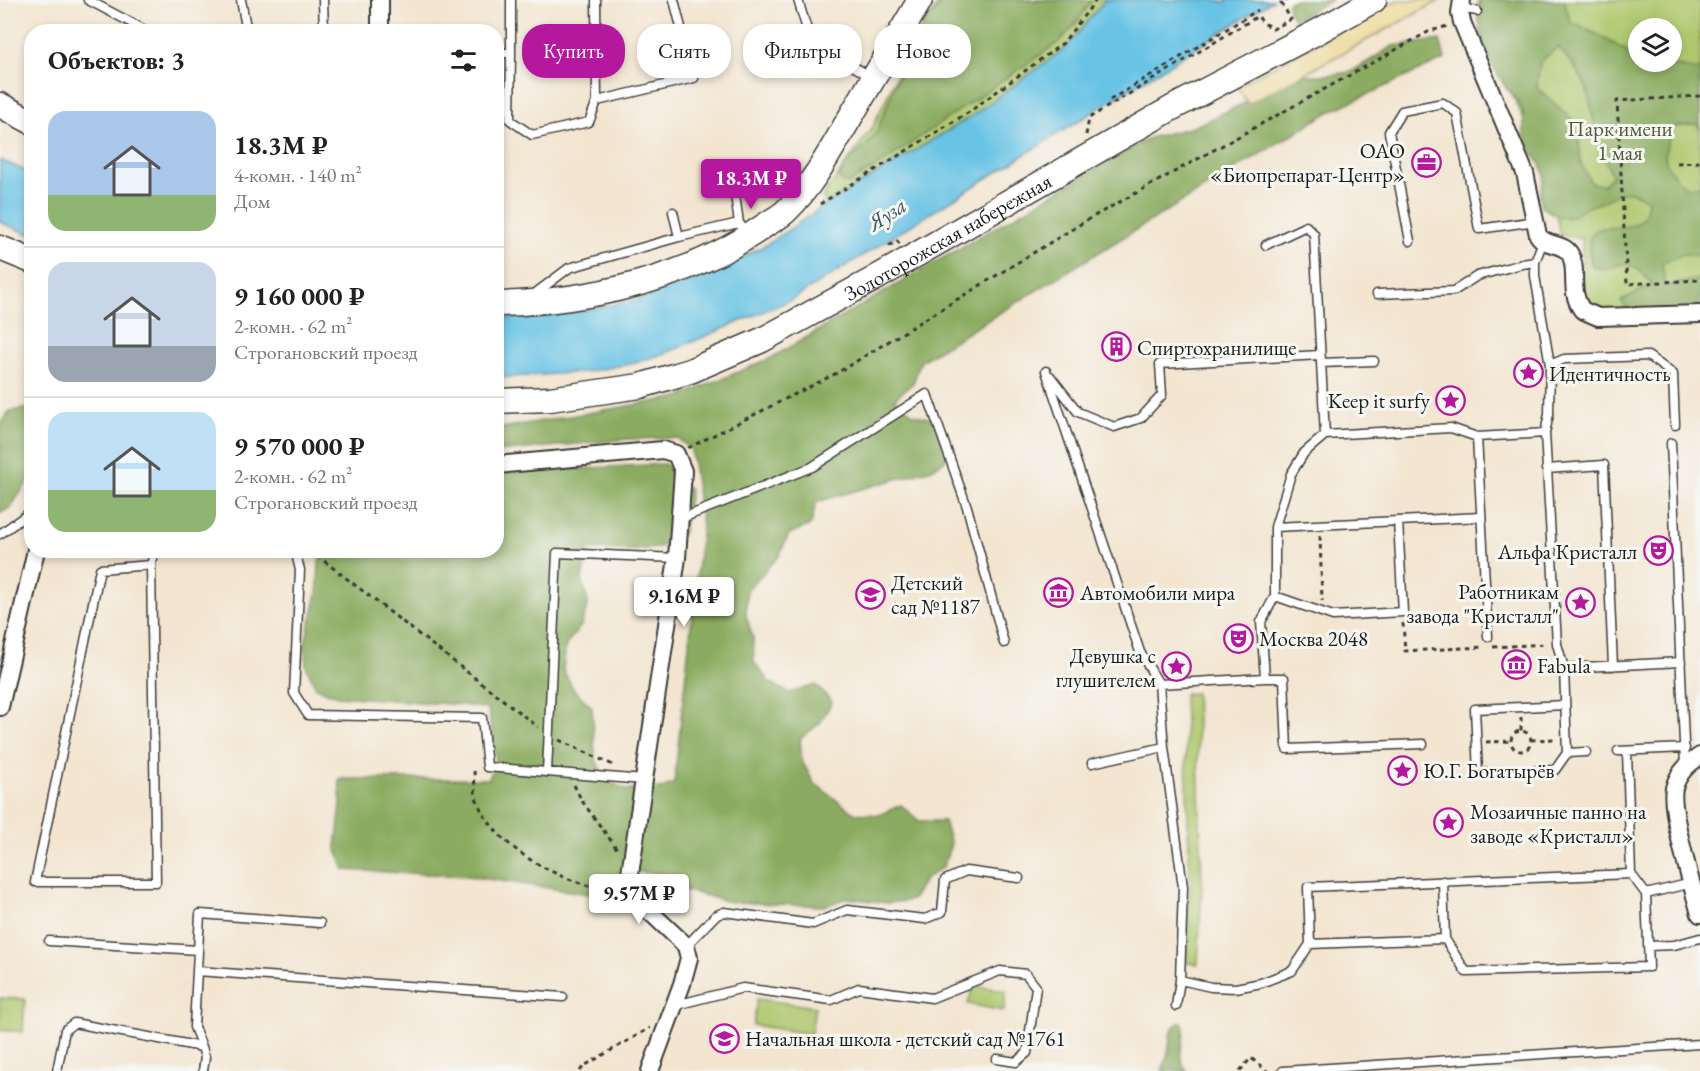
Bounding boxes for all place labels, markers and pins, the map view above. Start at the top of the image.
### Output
place label: ОАО «Биопрепарат-Центр» [1210,137,1405,188]
office icon: ОАО «Биопрепарат-Центр» [1410,146,1442,178]
pin: 18.3M ₽ [696,159,806,210]
building icon: Спиртохранилище [1100,331,1132,363]
place label: Спиртохранилище [1137,334,1297,361]
place icon: Идентичность [1512,357,1544,389]
place label: Идентичность [1549,360,1671,387]
place icon: Keep it surfy [1435,384,1467,416]
place label: Keep it surfy [1328,387,1431,414]
theatre icon: Альфа Кристалл [1642,535,1674,567]
place label: Альфа Кристалл [1497,538,1637,565]
place label: Детский сад №1187 [891,569,981,620]
museum icon: Автомобили мира [1043,576,1075,608]
pin: 9.16M ₽ [629,577,739,628]
school or university icon: Детский сад №1187 [854,578,886,610]
place label: Работникам завода "Кристалл" [1406,578,1559,629]
place label: Автомобили мира [1079,579,1236,606]
place icon: Работникам завода "Кристалл" [1564,587,1596,619]
theatre icon: Москва 2048 [1222,622,1254,654]
place label: Москва 2048 [1259,625,1368,652]
place label: Девушка с глушителем [1056,642,1156,693]
museum icon: Fabula [1500,649,1532,681]
place icon: Девушка с глушителем [1161,651,1193,683]
place label: Fabula [1537,652,1591,679]
place icon: Ю.Г. Богатырёв [1386,754,1418,786]
place label: Ю.Г. Богатырёв [1423,757,1554,784]
place label: Мозаичные панно на заводе «Кристалл» [1470,798,1647,849]
place icon: Мозаичные панно на заводе «Кристалл» [1433,807,1465,839]
pin: 9.57M ₽ [584,874,694,925]
school or university icon: Начальная школа - детский сад №1761 [708,1022,740,1054]
place label: Начальная школа - детский сад №1761 [745,1025,1065,1052]

